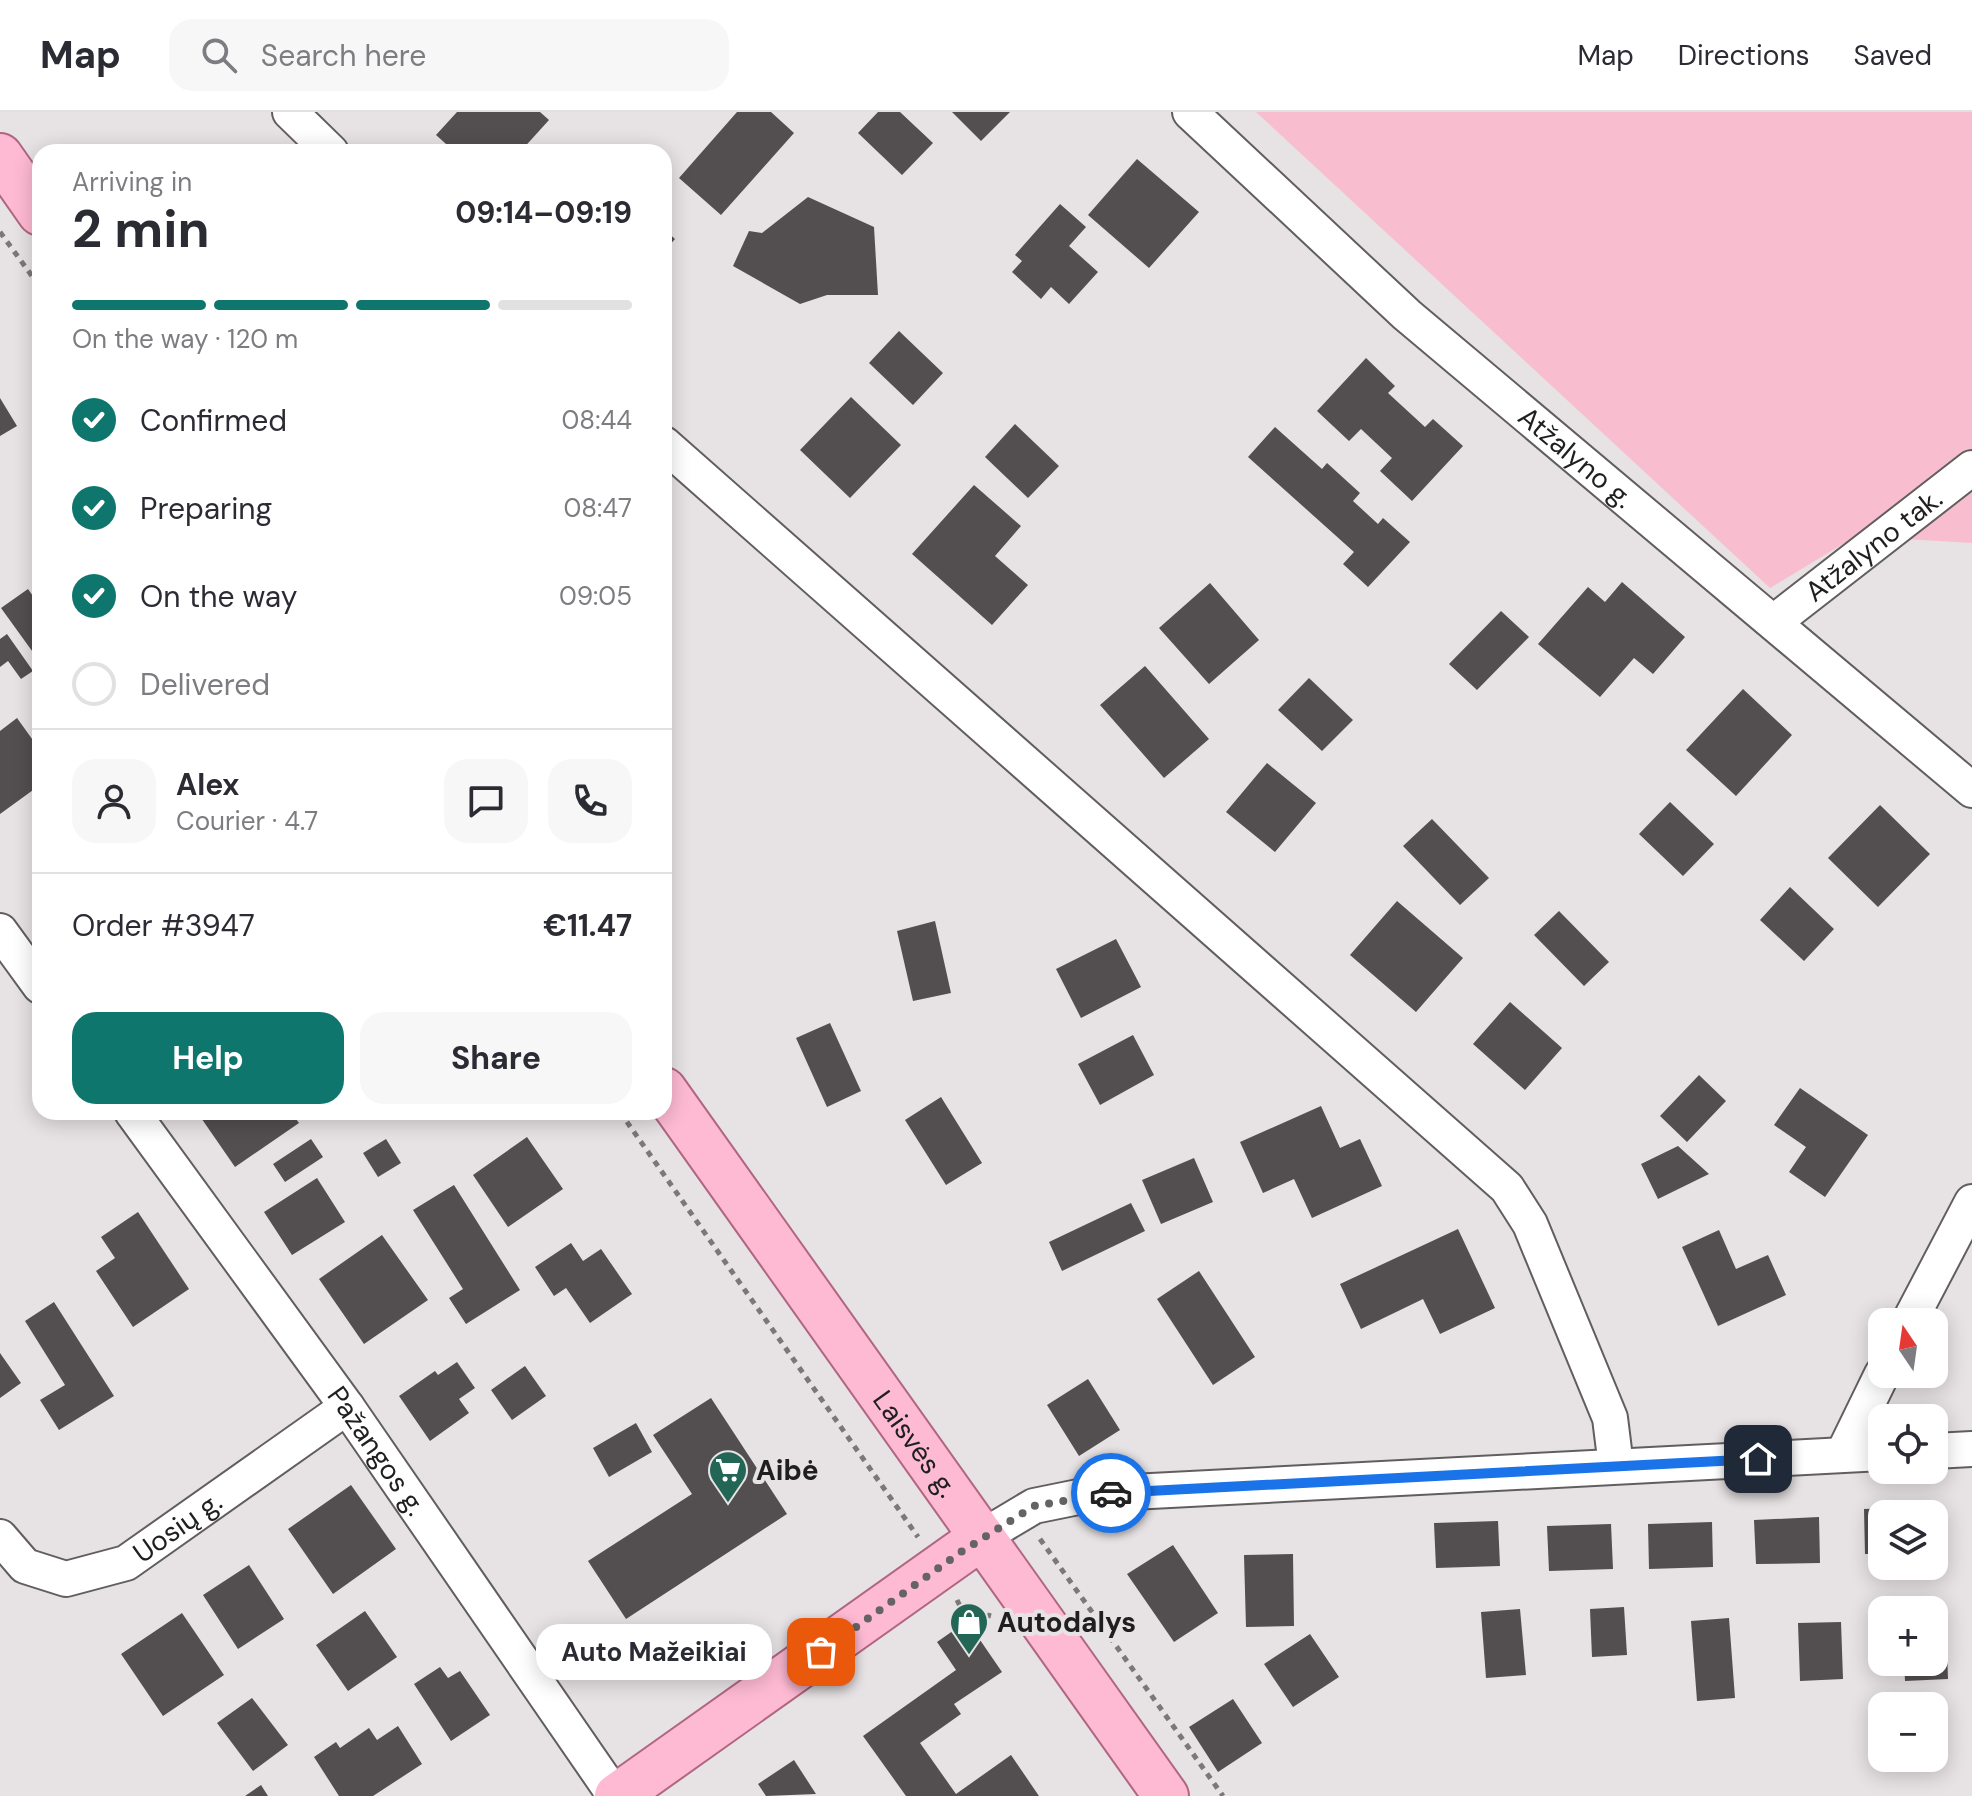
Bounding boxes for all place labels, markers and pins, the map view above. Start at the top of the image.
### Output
pin [1724,1425,1792,1493]
supermarket icon: Aibė [707,1449,749,1504]
place label: Aibė [756,1452,819,1489]
shop icon: Autodalys [948,1601,990,1656]
place label: Autodalys [997,1604,1136,1641]
pin [787,1618,855,1686]
callout: Auto Mažeikiai [537,1624,773,1680]

